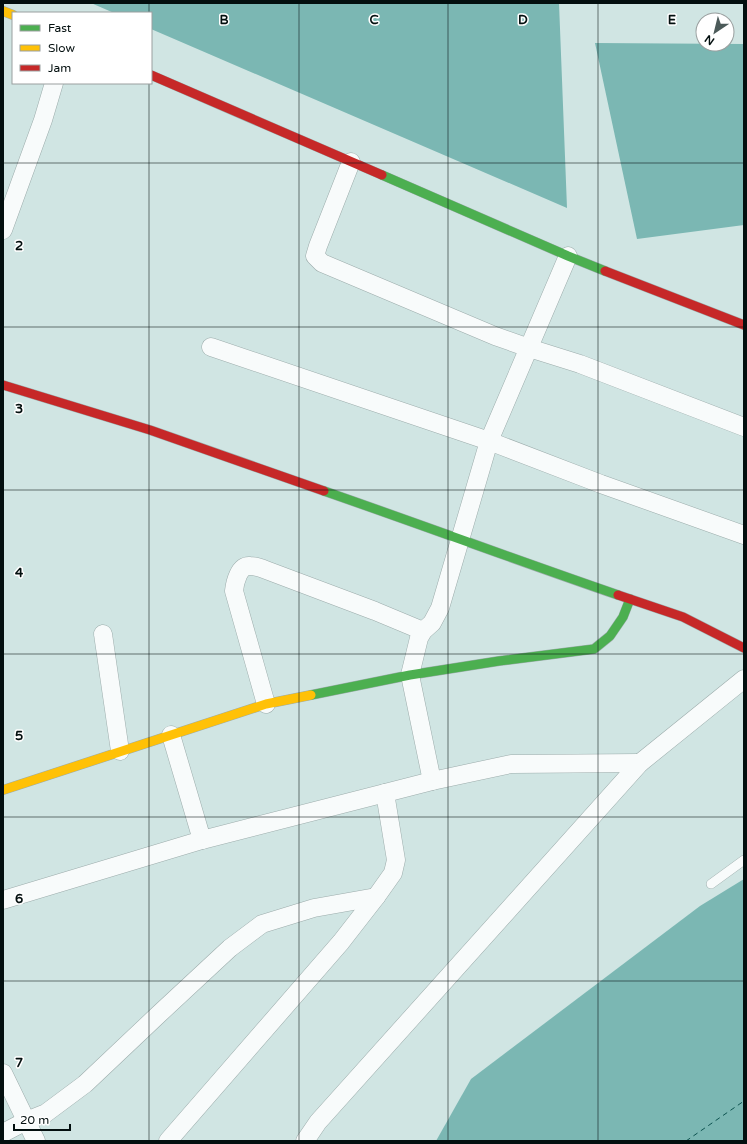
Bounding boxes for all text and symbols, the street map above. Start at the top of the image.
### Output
legend [12,12,152,84]
text: B [219,12,229,28]
text: C [369,12,379,28]
text: D [518,12,528,28]
text: E [668,12,676,28]
north arrow [695,12,735,52]
text: Fast [48,21,72,35]
text: N [702,32,717,48]
text: Slow [48,41,75,55]
text: Jam [48,61,71,75]
text: 2 [15,238,23,254]
text: 3 [15,401,23,417]
text: 4 [15,565,24,581]
text: 5 [15,728,23,744]
text: 6 [15,891,23,907]
text: 7 [15,1055,23,1071]
scale bar [14,1106,70,1132]
text: 20 m [20,1113,49,1127]

